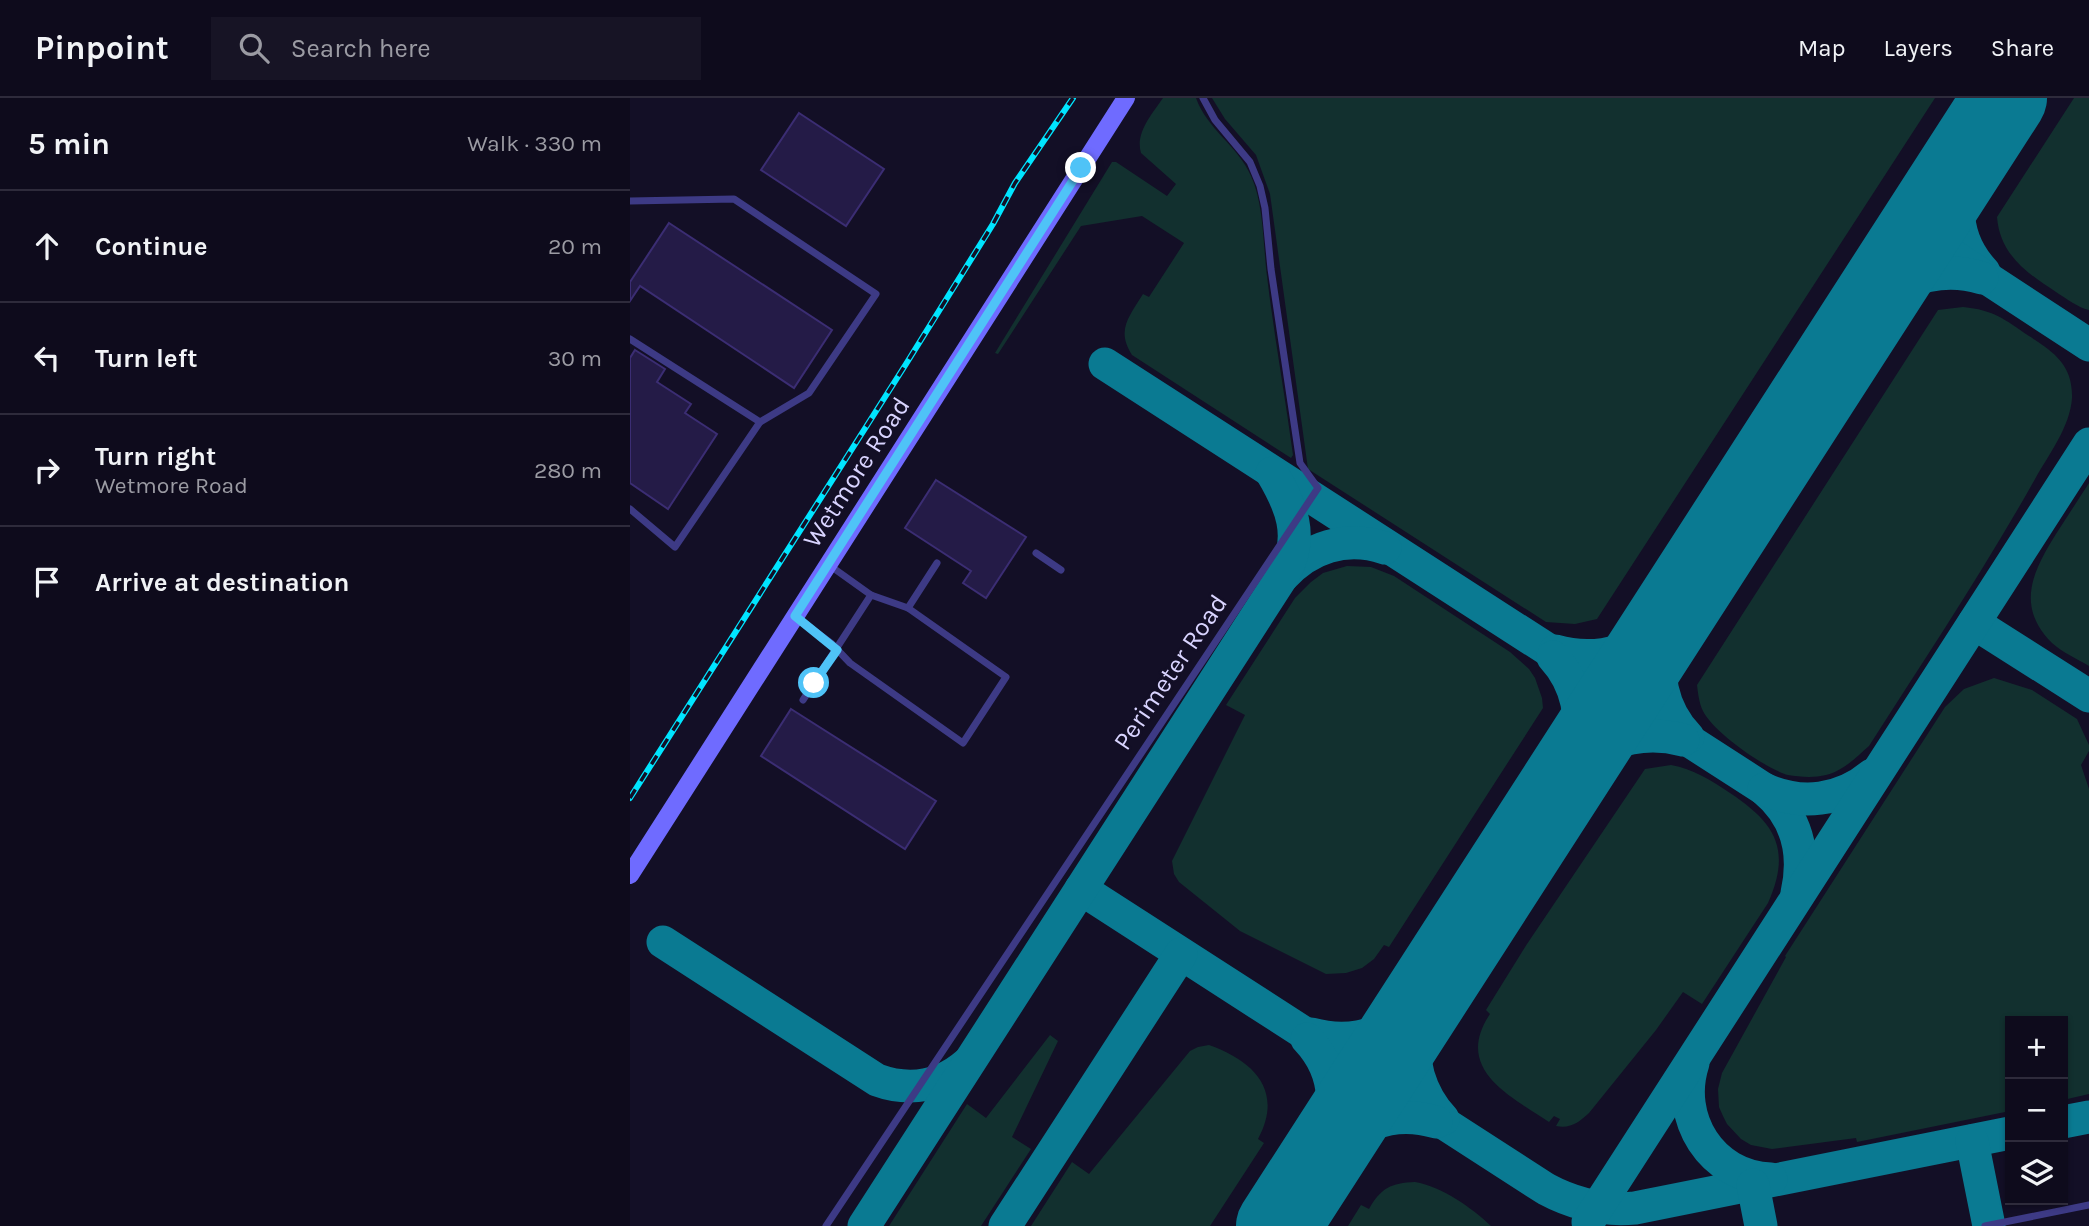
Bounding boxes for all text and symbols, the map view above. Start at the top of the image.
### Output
search box [211,17,701,80]
text: Pinpoint [35,29,169,67]
icon: search [235,29,273,67]
text: Search here [291,33,431,64]
text: Map [1798,34,1846,62]
text: Layers [1884,34,1953,62]
text: Share [1991,34,2054,62]
text: 5 min [28,126,110,162]
text: Walk · 330 m [467,130,602,157]
route end [1065,152,1096,183]
icon: ahead [28,227,66,265]
text: Continue [95,231,207,262]
text: 20 m [548,233,602,260]
icon: left [28,339,66,377]
text: Turn left [95,343,197,374]
text: 30 m [548,345,602,372]
street label: Wetmore Road [796,391,916,553]
text: Turn right [95,441,216,472]
icon: right [28,451,66,489]
text: 280 m [534,457,602,484]
text: Wetmore Road [95,472,248,499]
icon: arrive [28,563,66,601]
text: Arrive at destination [95,567,349,598]
street label: Perimeter Road [1107,589,1234,756]
route start [798,667,829,698]
map controls [2005,1016,2068,1205]
button: + [2005,1016,2068,1079]
button: − [2005,1079,2068,1142]
button: layers [2005,1142,2068,1205]

